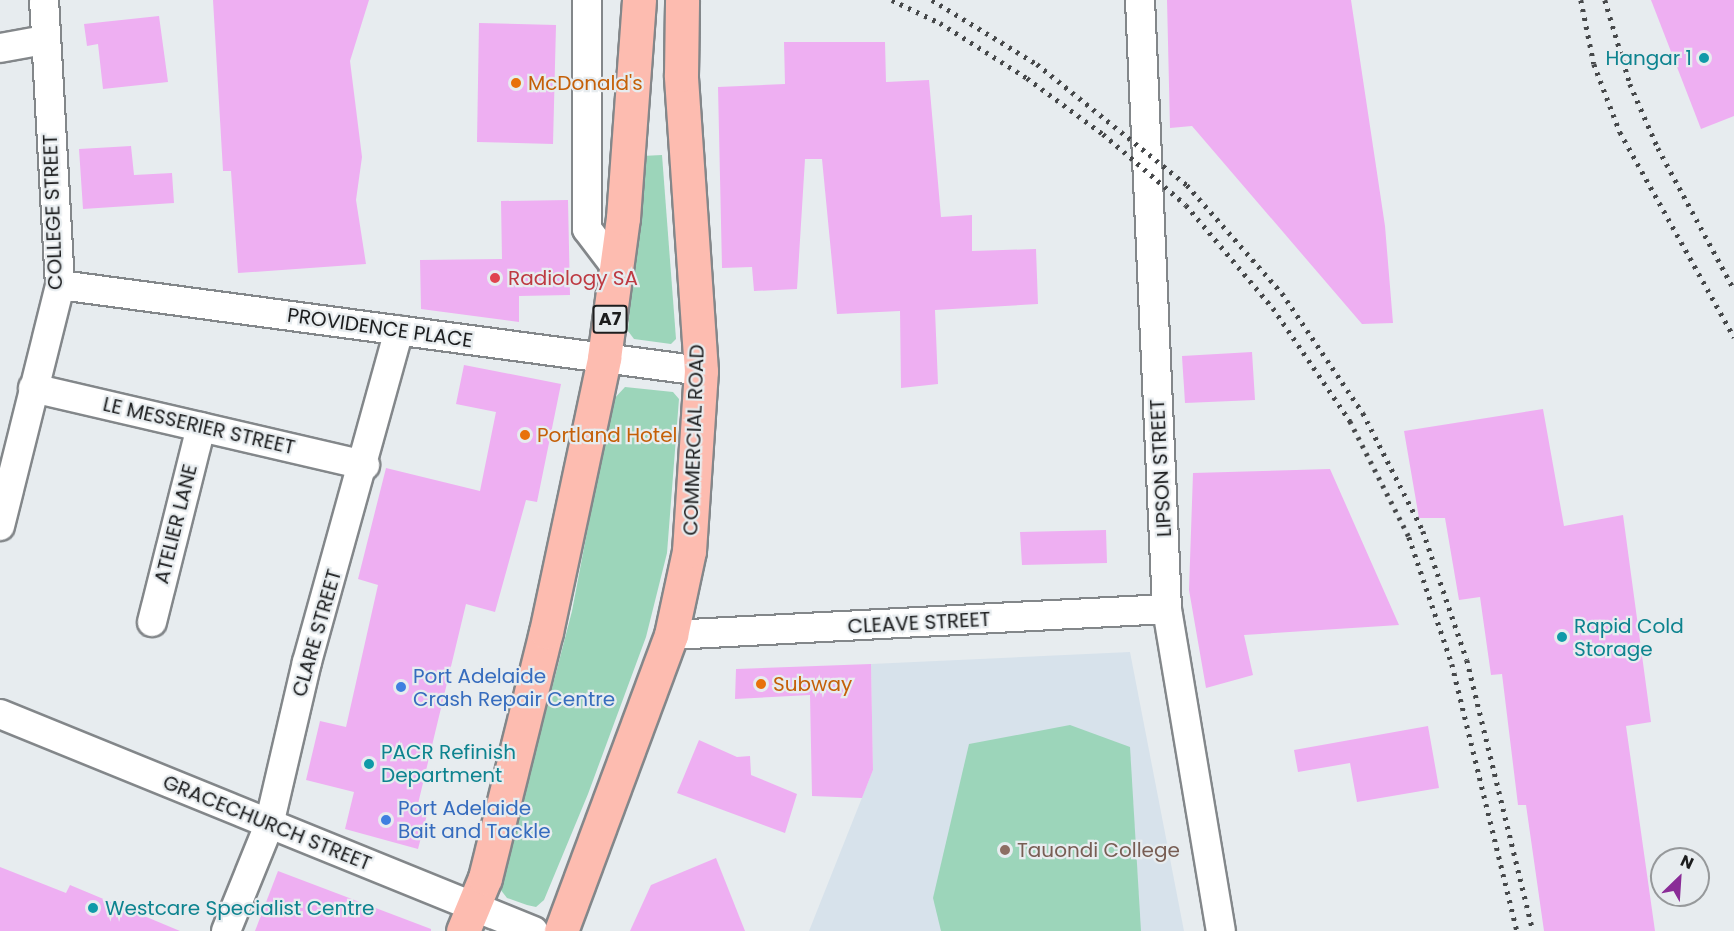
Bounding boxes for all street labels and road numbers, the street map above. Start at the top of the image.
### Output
street label: COLLEGE STREET [38,134,68,290]
street label: PROVIDENCE PLACE [286,303,474,353]
road number: A7 [592,304,628,334]
street label: COMMERCIAL ROAD [679,344,709,536]
street label: LE MESSERIER STREET [101,392,297,460]
street label: LIPSON STREET [1145,398,1177,538]
street label: ATELIER LANE [150,462,202,586]
street label: CLARE STREET [287,567,347,699]
street label: CLEAVE STREET [847,607,991,639]
street label: GRACECHURCH STREET [159,770,375,876]

